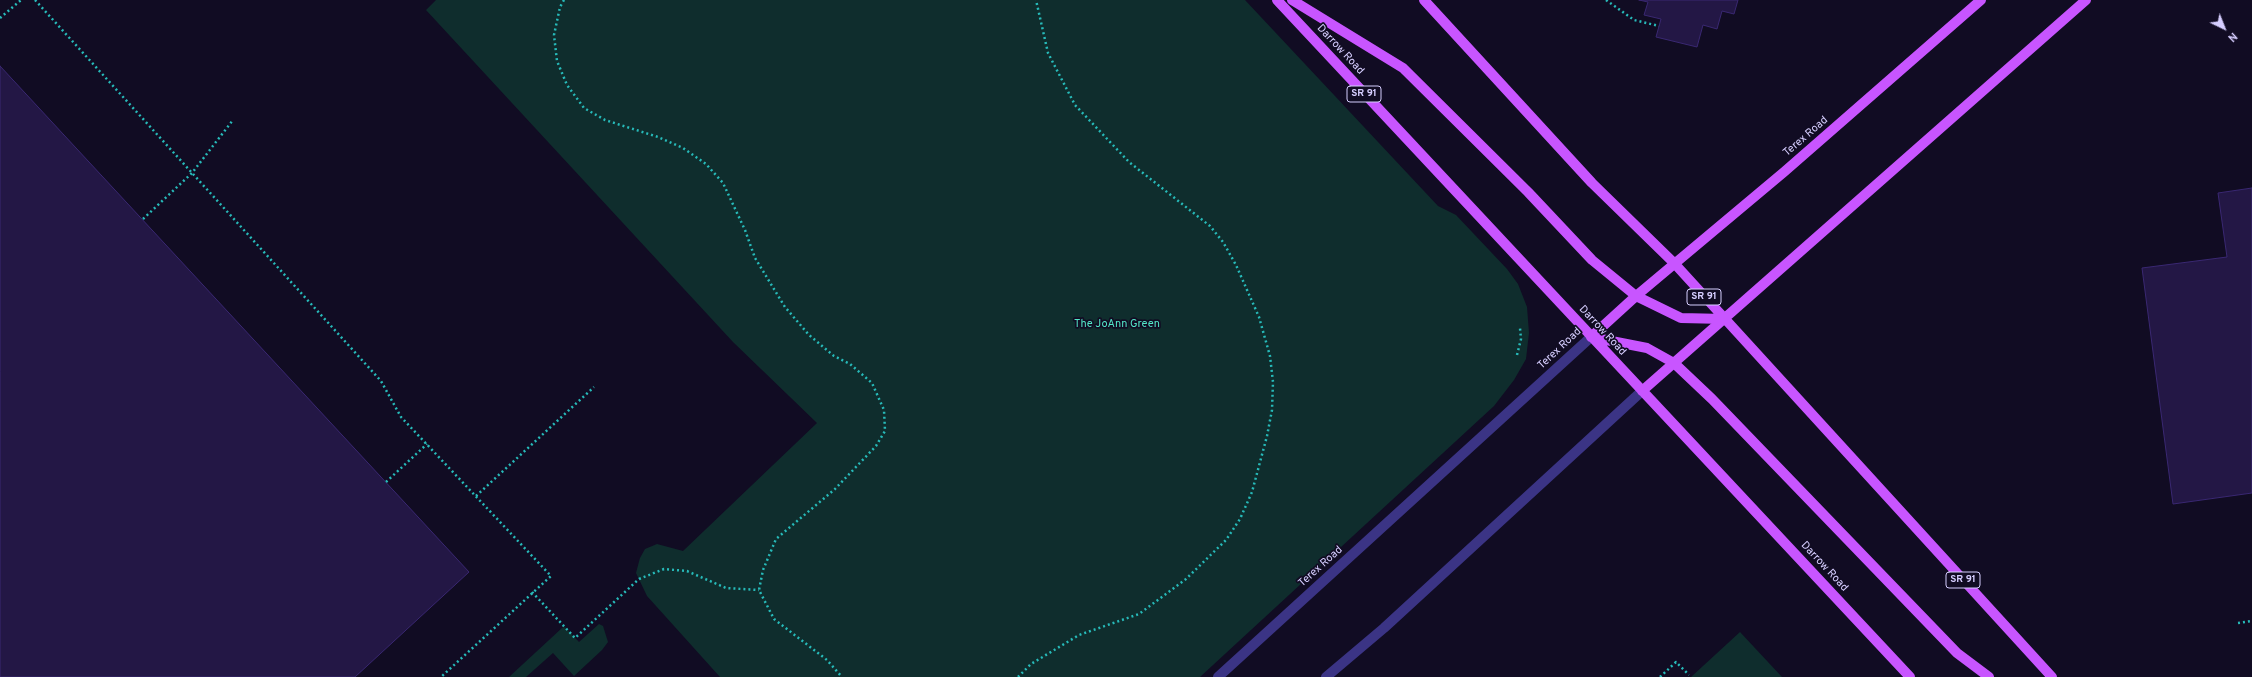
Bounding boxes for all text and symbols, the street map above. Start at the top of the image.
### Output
north arrow [2204,8,2244,48]
street label: Darrow Road [1314,22,1366,78]
text: N [2225,29,2240,45]
road number: SR 91 [1347,86,1381,102]
street label: Terex Road [1781,114,1831,160]
road number: SR 91 [1687,289,1721,305]
street label: Darrow Road [1576,303,1628,359]
park label: The JoAnn Green [1074,318,1160,332]
street label: Terex Road [1535,325,1585,373]
street label: Darrow Road [1798,539,1850,595]
street label: Terex Road [1296,544,1346,590]
road number: SR 91 [1946,572,1980,588]

